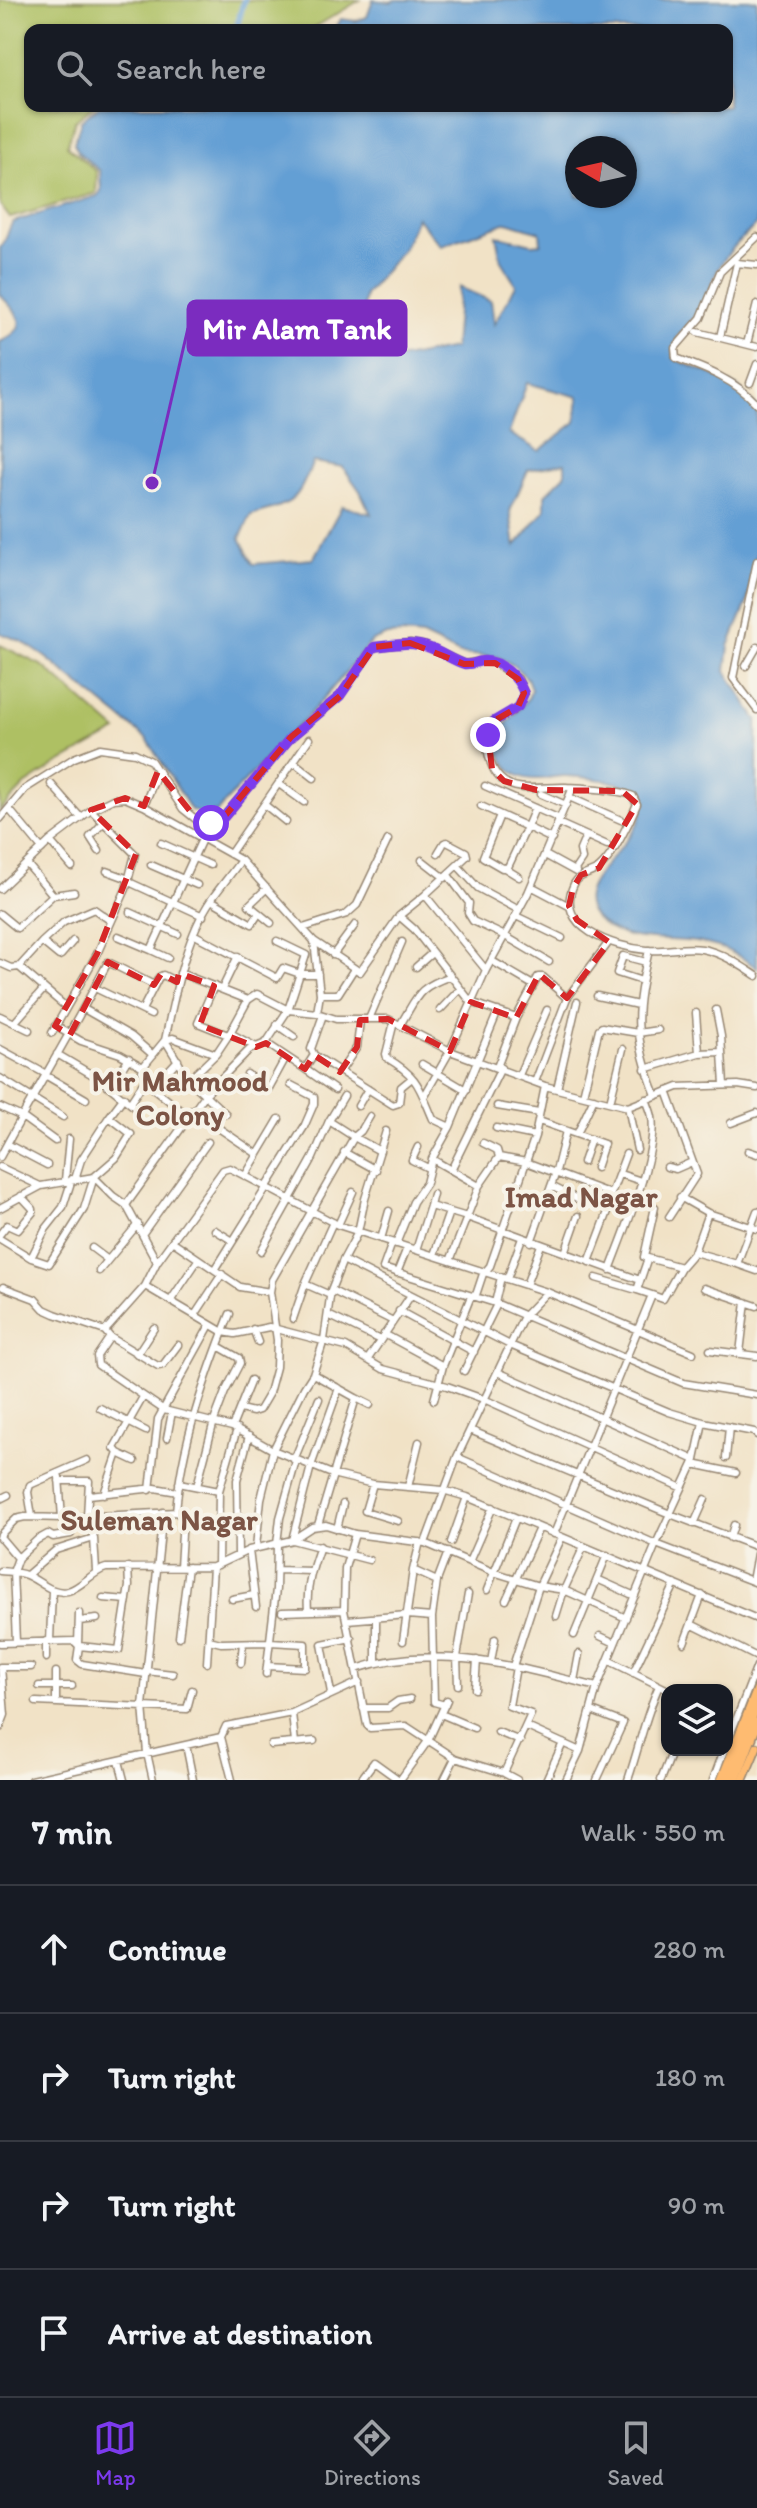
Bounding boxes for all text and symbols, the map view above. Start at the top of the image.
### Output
search box [24,24,733,112]
icon: search [52,46,96,90]
text: Search here [116,50,266,87]
north arrow [565,136,637,208]
callout: Mir Alam Tank [188,301,406,355]
text: Mir Alam Tank [202,310,392,347]
route end [470,717,506,753]
route start [193,805,229,841]
district label: Mir Mahmood Colony [92,1062,269,1133]
district label: Imad Nagar [505,1178,658,1215]
district label: Suleman Nagar [60,1501,258,1538]
map controls [661,1684,733,1756]
button: layers [661,1684,733,1756]
text: 7 min [32,1812,112,1853]
text: Walk · 550 m [581,1816,725,1848]
icon: ahead [32,1927,76,1971]
text: Continue [108,1931,227,1968]
text: 280 m [653,1933,725,1965]
icon: right [32,2055,76,2099]
text: Turn right [108,2059,236,2096]
text: 180 m [655,2061,725,2093]
icon: right [32,2183,76,2227]
text: Turn right [108,2187,236,2224]
text: 90 m [668,2189,725,2221]
icon: arrive [32,2311,76,2355]
text: Arrive at destination [108,2315,372,2352]
tab: Map [93,2416,137,2491]
tab: Directions [324,2416,421,2491]
tab: Saved [607,2416,664,2491]

